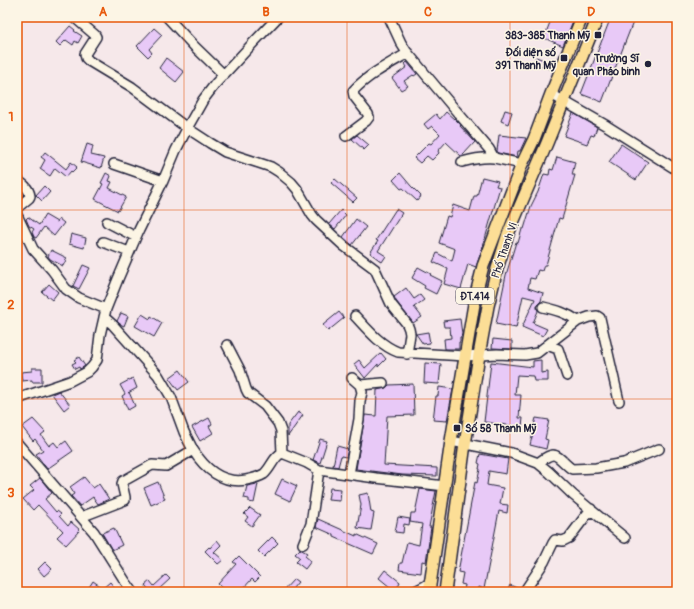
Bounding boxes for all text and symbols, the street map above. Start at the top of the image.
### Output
text: A [99,4,108,20]
text: B [262,4,270,20]
text: C [424,4,432,20]
text: D [587,4,595,20]
place label: 383-385 Thanh Mỹ [505,29,590,42]
marker: 383-385 Thanh Mỹ [593,30,603,40]
place label: Đối diện số 391 Thanh Mỹ [495,45,556,72]
place label: Trường Sĩ quan Pháo binh [573,52,640,78]
marker: Đối diện số 391 Thanh Mỹ [559,53,569,63]
marker: Trường Sĩ quan Pháo binh [643,59,653,69]
text: 1 [8,109,14,125]
street label: Phố Thanh Vị [489,220,520,280]
road number: ĐT.414 [456,288,494,304]
text: 2 [7,297,15,313]
place label: Số 58 Thanh Mỹ [465,421,536,435]
marker: Số 58 Thanh Mỹ [452,423,462,433]
text: 3 [7,485,15,501]

